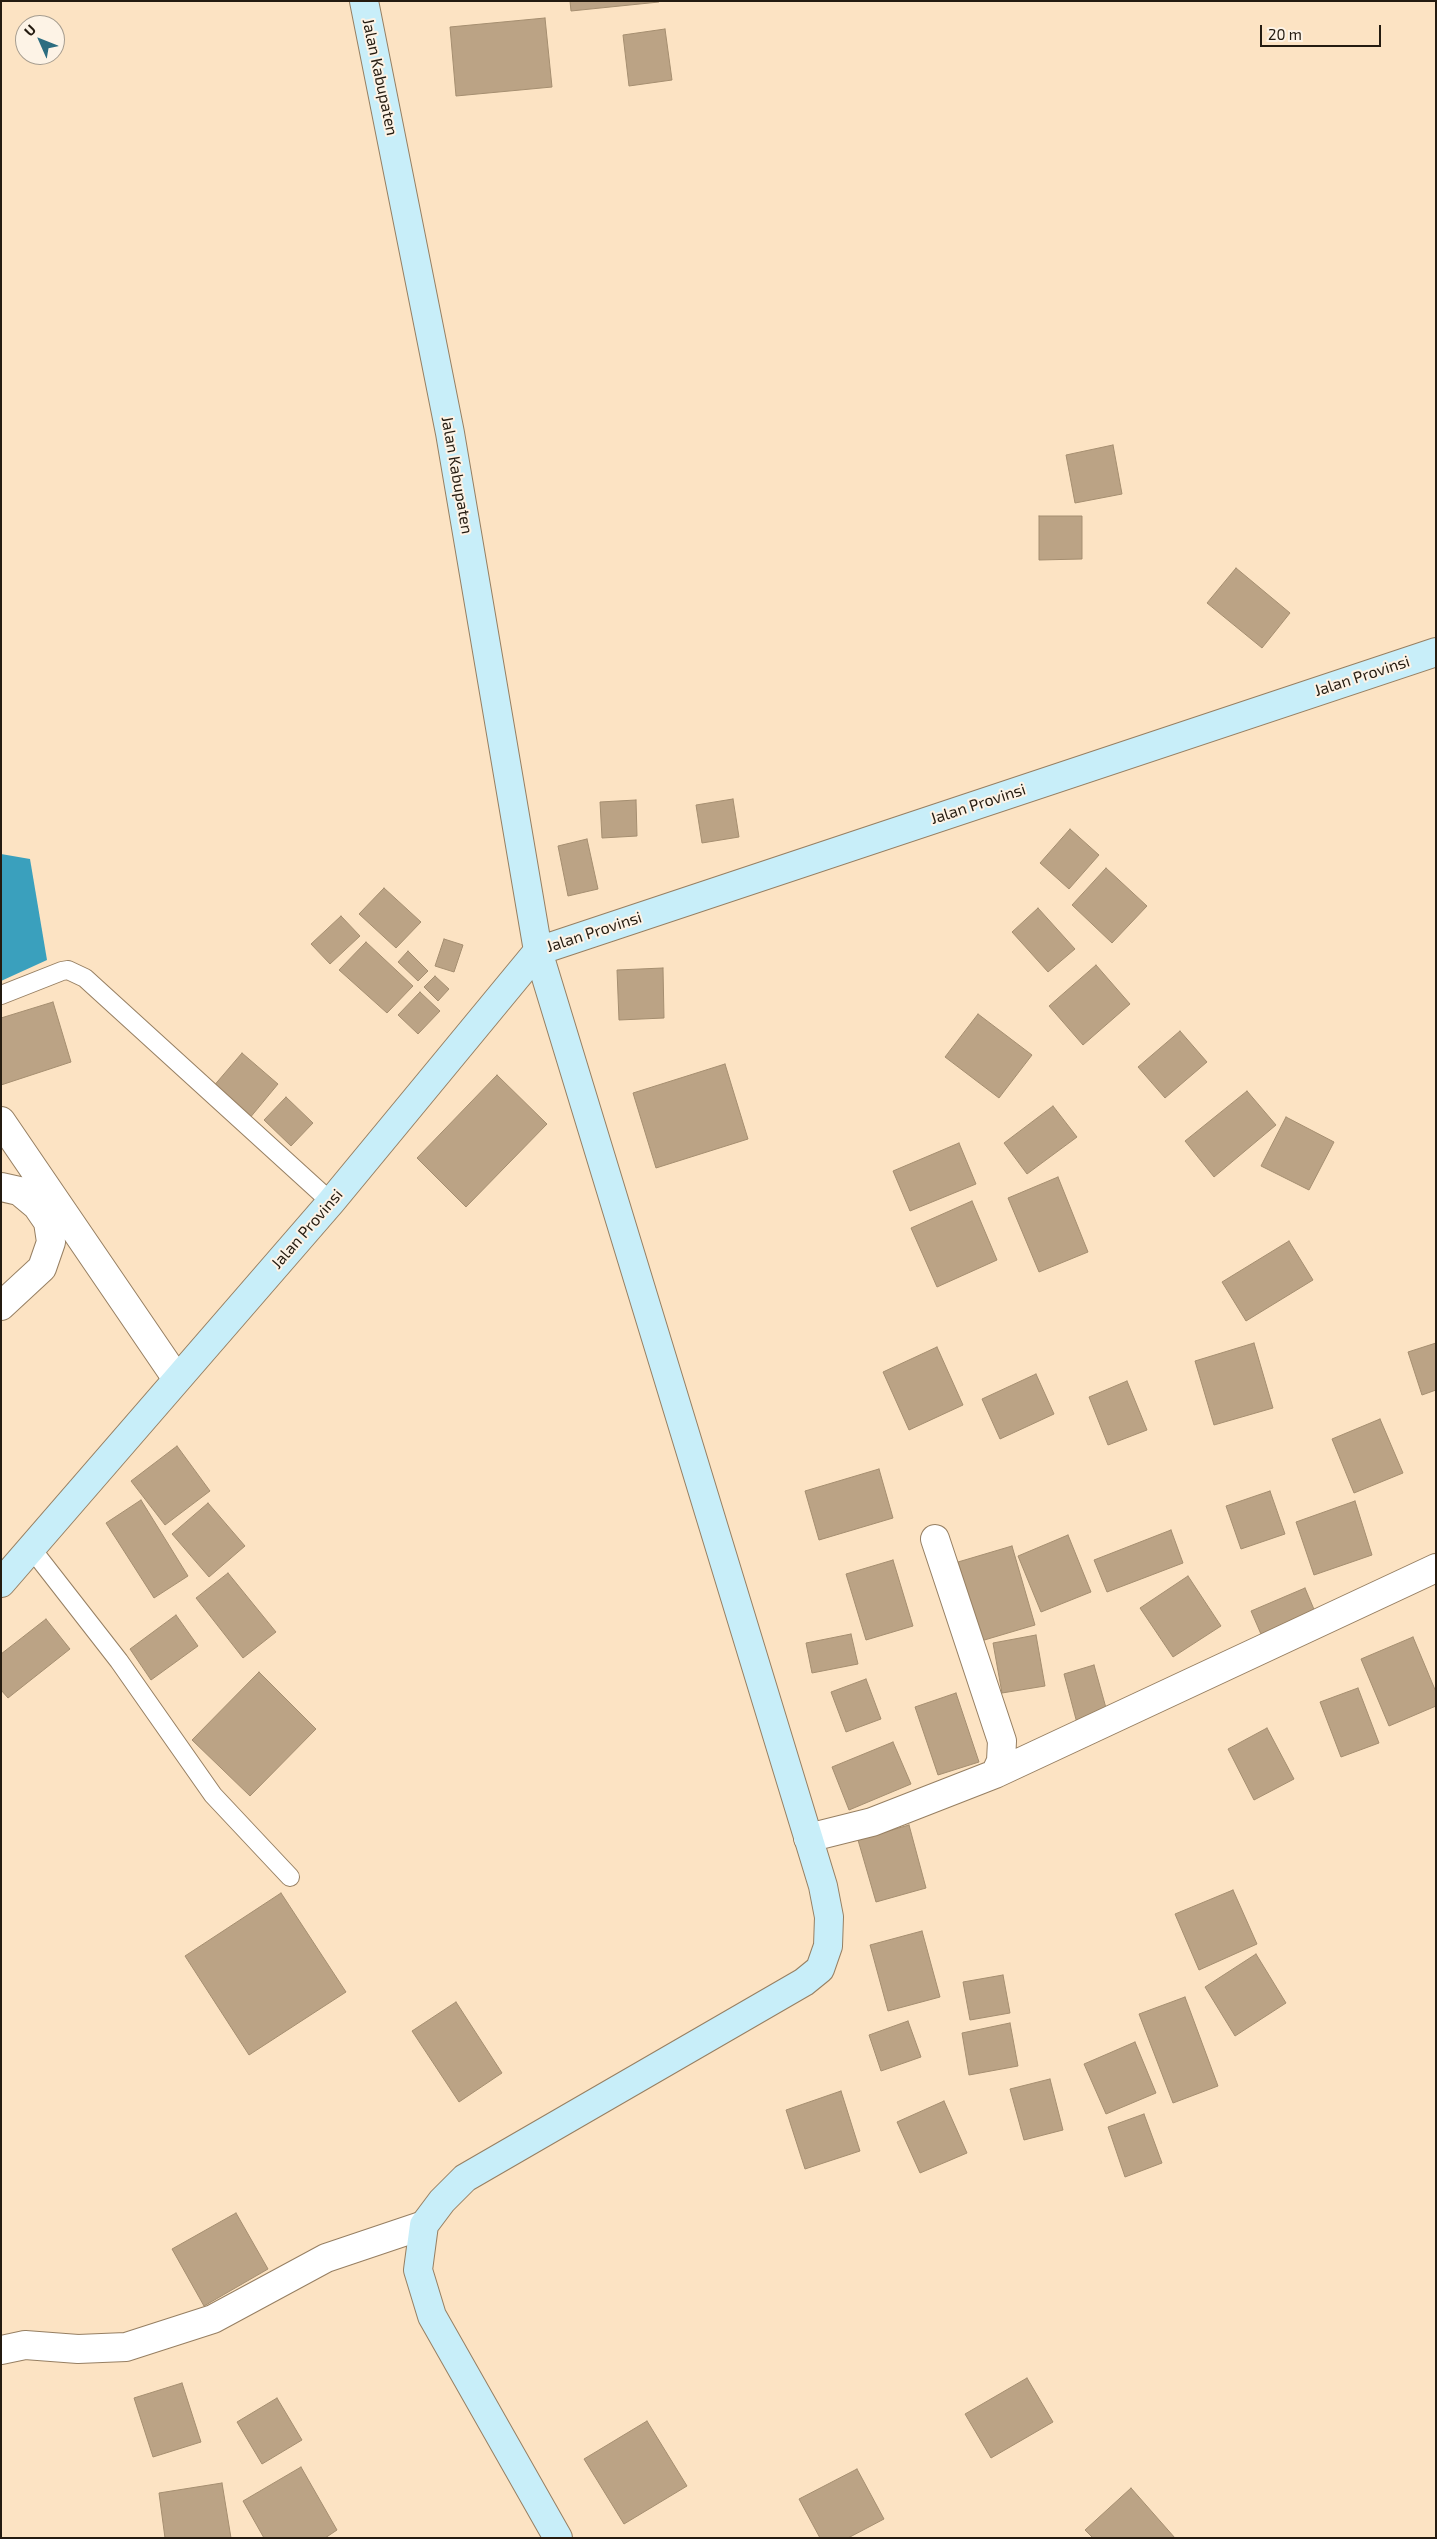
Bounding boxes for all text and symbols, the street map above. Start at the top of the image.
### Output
north arrow [15,15,65,65]
scale bar [1262,15,1383,47]
street label: Jalan Kabupaten [358,17,402,137]
text: U [20,21,39,39]
text: 20 m [1268,25,1302,43]
street label: Jalan Kabupaten [437,415,477,535]
street label: Jalan Provinsi [1312,652,1412,700]
street label: Jalan Provinsi [928,780,1028,828]
street label: Jalan Provinsi [544,908,644,956]
street label: Jalan Provinsi [267,1185,347,1273]

